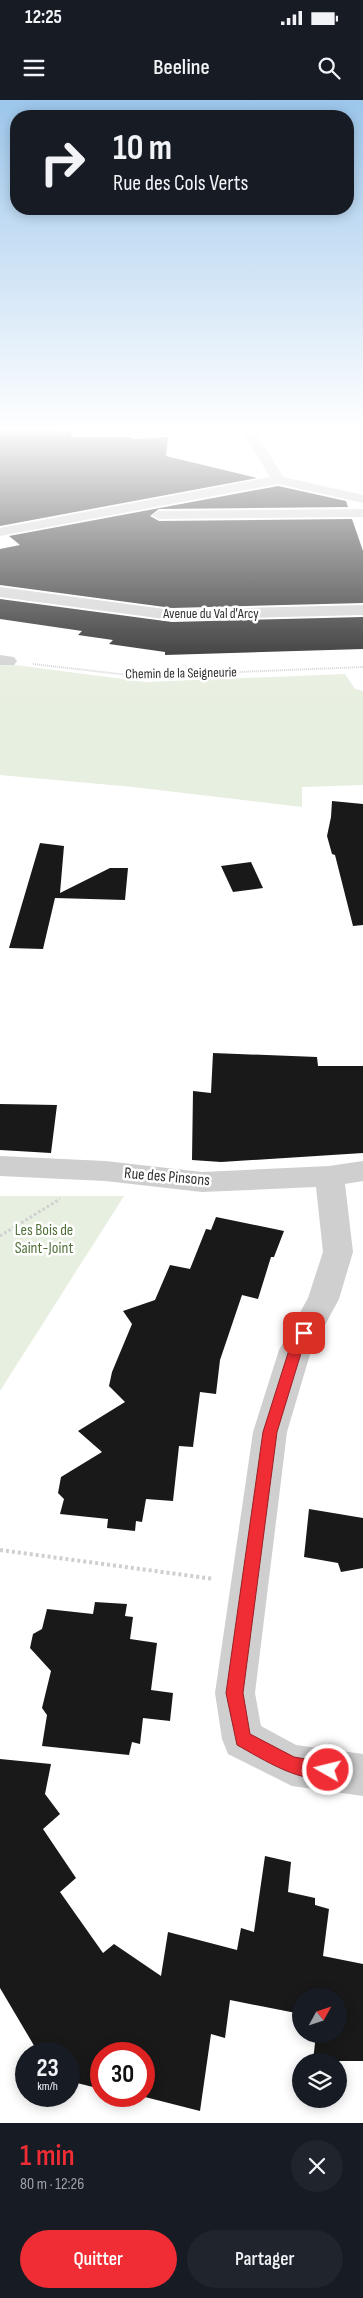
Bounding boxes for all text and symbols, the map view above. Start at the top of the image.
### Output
text: 12:25 [25,6,62,29]
icon: menu [20,54,48,82]
text: Beeline [153,54,210,81]
icon: search [315,54,343,82]
text: 10 m [113,127,172,170]
icon: right [30,130,95,195]
text: Rue des Cols Verts [113,170,248,197]
street label: Avenue du Val d'Arcy [162,605,259,622]
street label: Chemin de la Seigneurie [125,664,237,682]
street label: Rue des Pinsons [123,1164,211,1190]
park label: Les Bois de Saint-Joint [15,1221,73,1258]
pin [283,1312,325,1354]
icon: arrive [290,1319,318,1347]
position arrow [301,1743,353,1795]
north arrow [292,1988,348,2042]
map controls [292,1988,347,2108]
speed limit sign: 30 [90,2042,155,2107]
text: 23 [36,2053,59,2084]
button: layers [292,2053,347,2108]
text: km/h [37,2079,58,2094]
text: 1 min [20,2138,75,2174]
button: close [291,2140,343,2192]
text: 80 m · 12:26 [20,2175,84,2194]
button: Quitter [20,2230,177,2288]
button: Partager [187,2230,343,2288]

